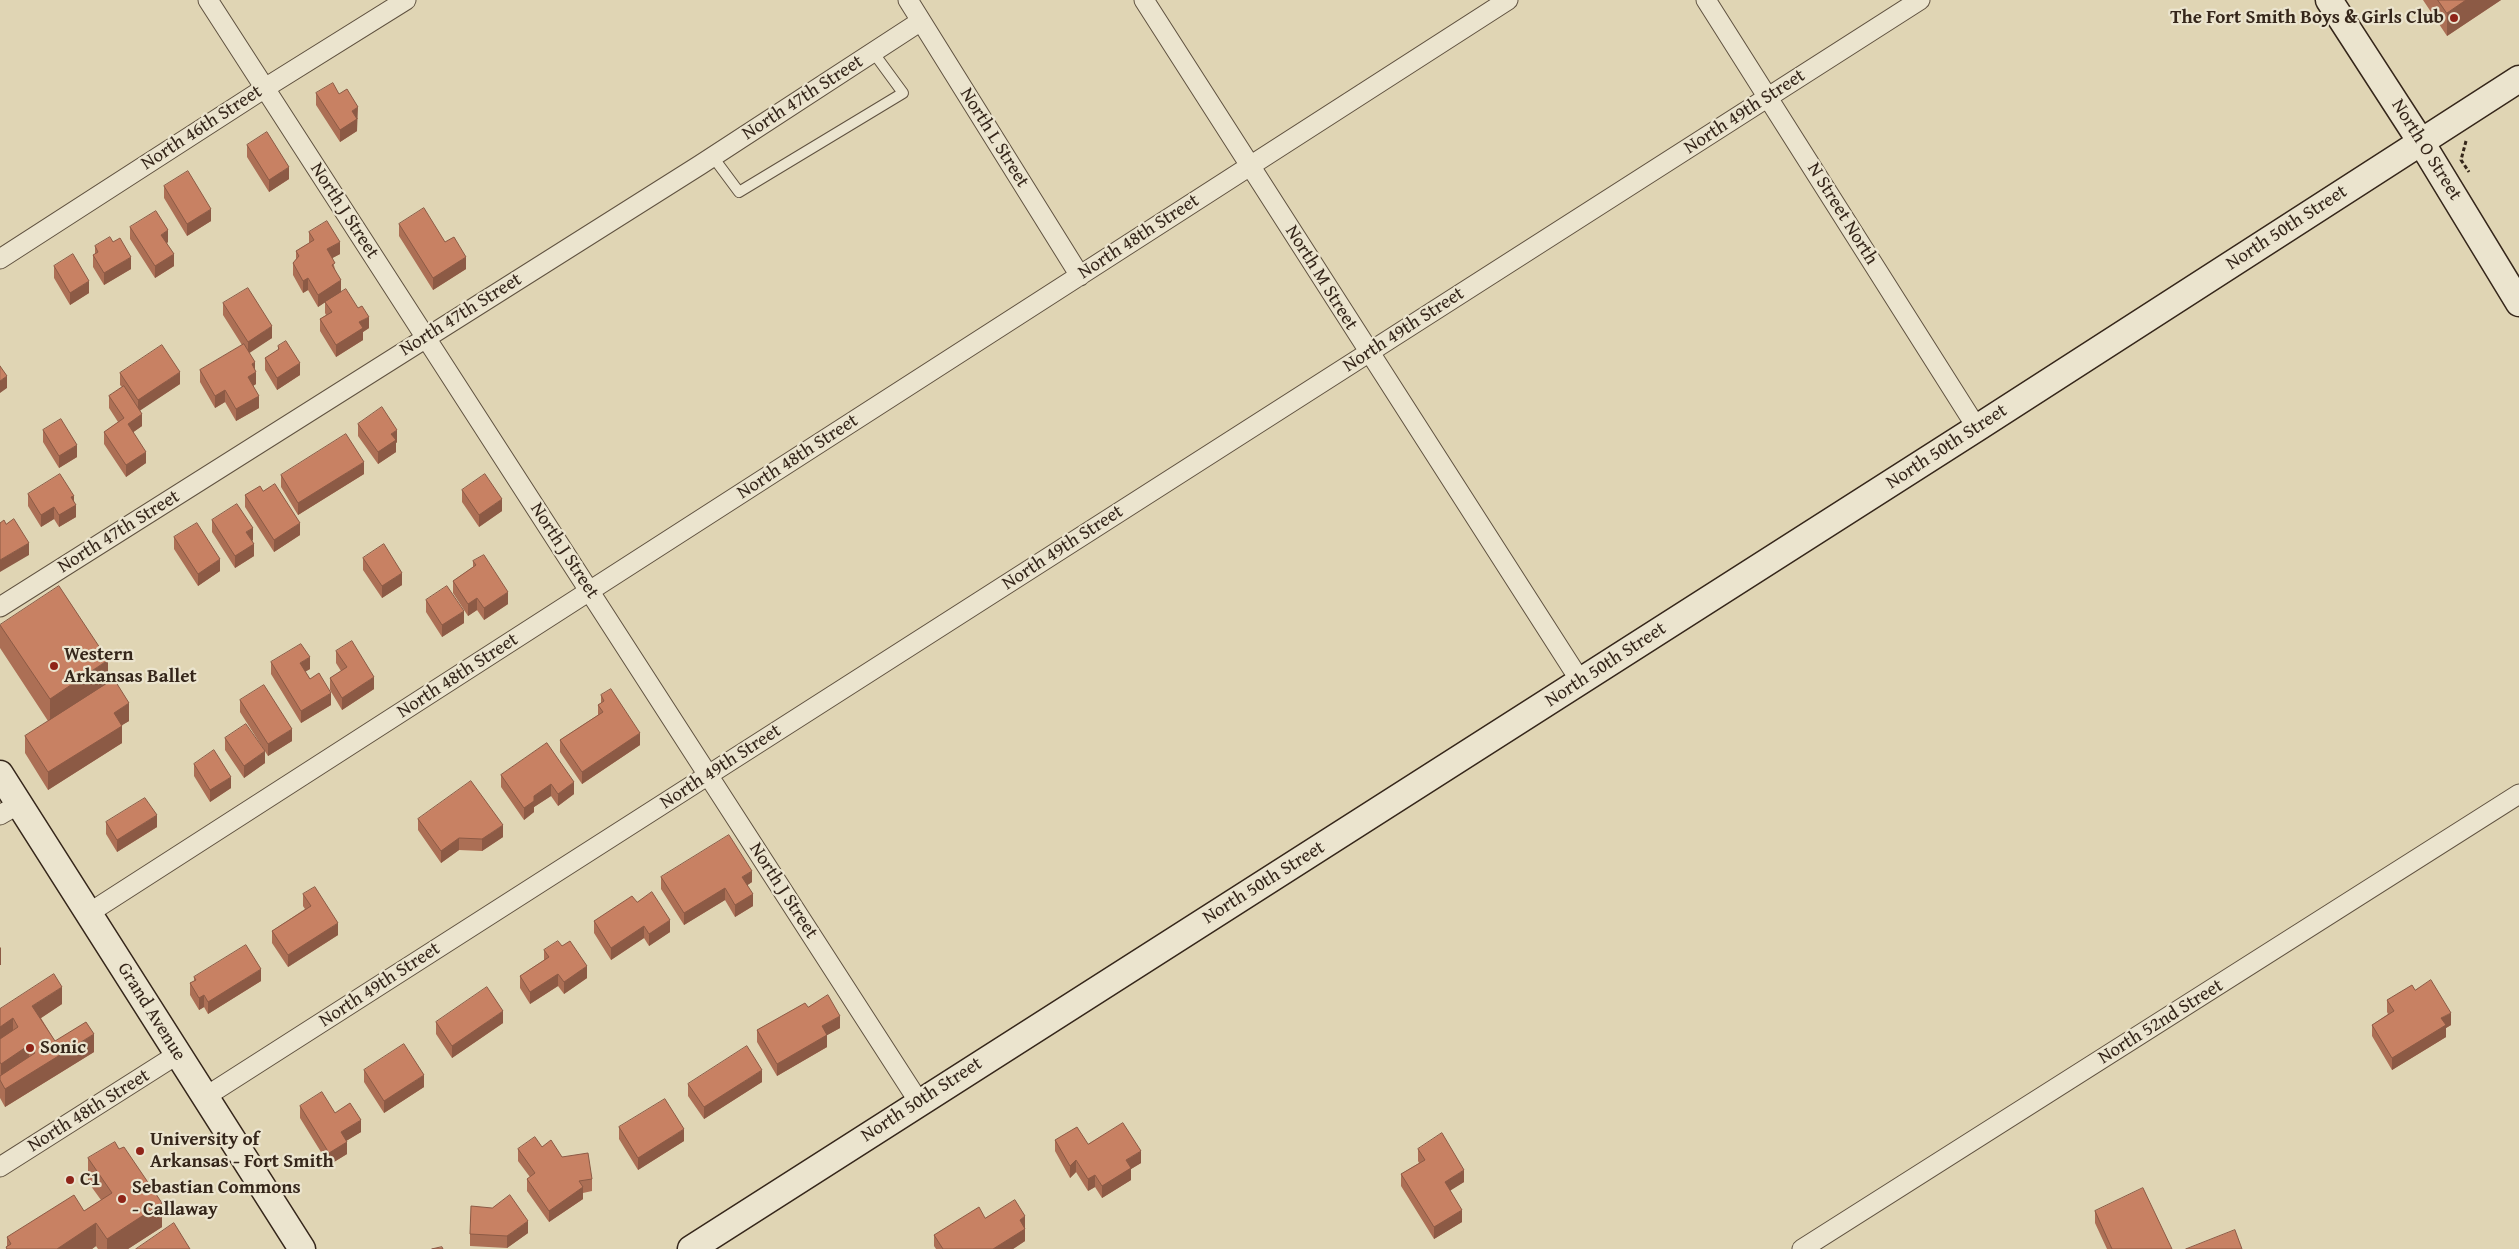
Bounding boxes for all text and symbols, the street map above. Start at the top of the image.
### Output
place label: The Fort Smith Boys & Girls Club [2170,7,2444,29]
marker: The Fort Smith Boys & Girls Club [2448,12,2460,24]
street label: North 47th Street [738,50,868,146]
street label: North 49th Street [1680,64,1810,160]
street label: North 46th Street [137,80,267,176]
street label: North L Street [954,84,1034,192]
street label: North O Street [2386,95,2466,205]
street label: North J Street [305,159,383,263]
street label: N Street North [1802,159,1882,269]
street label: North 50th Street [2222,180,2352,276]
street label: North 48th Street [1074,189,1204,285]
street label: North M Street [1280,221,1362,335]
street label: North 47th Street [396,268,526,362]
street label: North 49th Street [1339,282,1469,378]
street label: North 50th Street [1882,399,2012,495]
street label: North 48th Street [733,409,863,505]
street label: North 47th Street [54,485,184,579]
street label: North J Street [525,499,603,603]
street label: North 49th Street [998,500,1128,596]
street label: North 50th Street [1541,617,1671,713]
street label: North 48th Street [393,628,523,724]
place label: Western Arkansas Ballet [64,644,197,688]
marker: Western Arkansas Ballet [48,660,60,672]
street label: North 49th Street [656,719,786,815]
street label: North 50th Street [1199,836,1329,930]
street label: North J Street [744,839,822,943]
street label: North 49th Street [315,937,445,1033]
street label: Grand Avenue [112,959,190,1065]
street label: North 52nd Street [2094,974,2228,1070]
place label: Sonic [40,1037,86,1059]
marker: Sonic [24,1042,36,1054]
street label: North 50th Street [857,1052,987,1148]
street label: North 48th Street [24,1064,154,1158]
place label: University of Arkansas - Fort Smith [150,1129,334,1173]
marker: University of Arkansas - Fort Smith [134,1145,146,1157]
place label: C1 [80,1169,101,1191]
marker: C1 [64,1174,76,1186]
place label: Sebastian Commons - Callaway [132,1177,301,1221]
marker: Sebastian Commons - Callaway [116,1193,128,1205]

